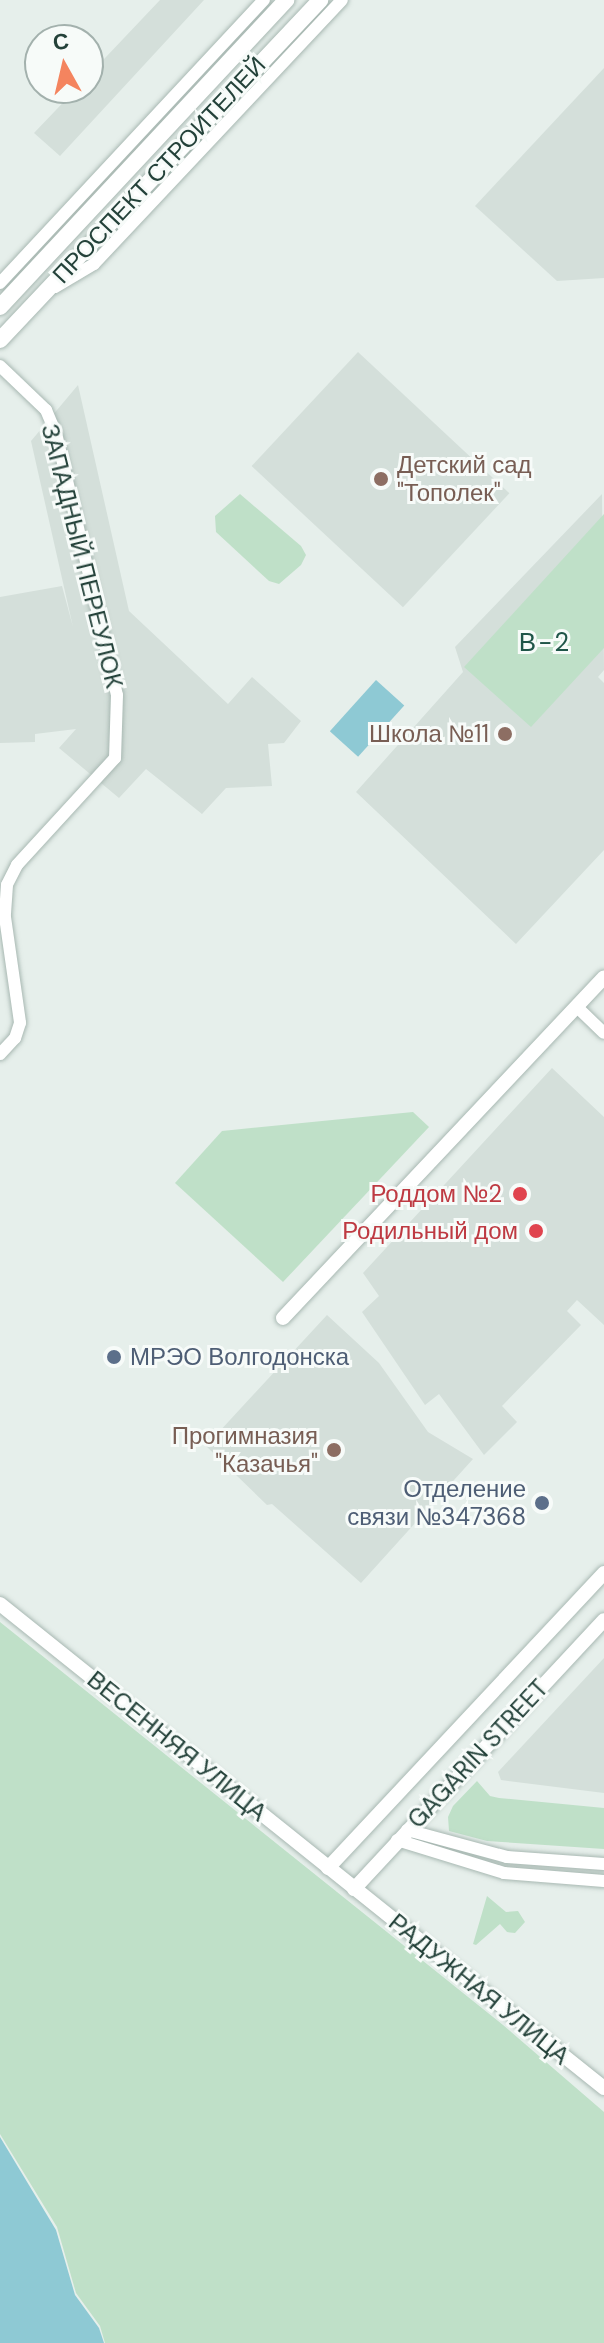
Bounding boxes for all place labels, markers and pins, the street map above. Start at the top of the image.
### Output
place label: Детский сад "Тополек" [397,451,532,507]
marker: Детский сад "Тополек" [372,470,390,488]
place label: Школа №11 [369,720,489,748]
marker: Школа №11 [496,725,514,743]
place label: Роддом №2 [370,1180,502,1208]
marker: Роддом №2 [509,1183,531,1205]
place label: Родильный дом [342,1217,518,1245]
marker: Родильный дом [525,1220,547,1242]
place label: МРЭО Волгодонска [130,1343,349,1371]
marker: МРЭО Волгодонска [105,1348,123,1366]
place label: Прогимназия "Казачья" [172,1422,318,1478]
marker: Прогимназия "Казачья" [325,1441,343,1459]
place label: Отделение связи №347368 [347,1475,526,1531]
marker: Отделение связи №347368 [533,1494,551,1512]

